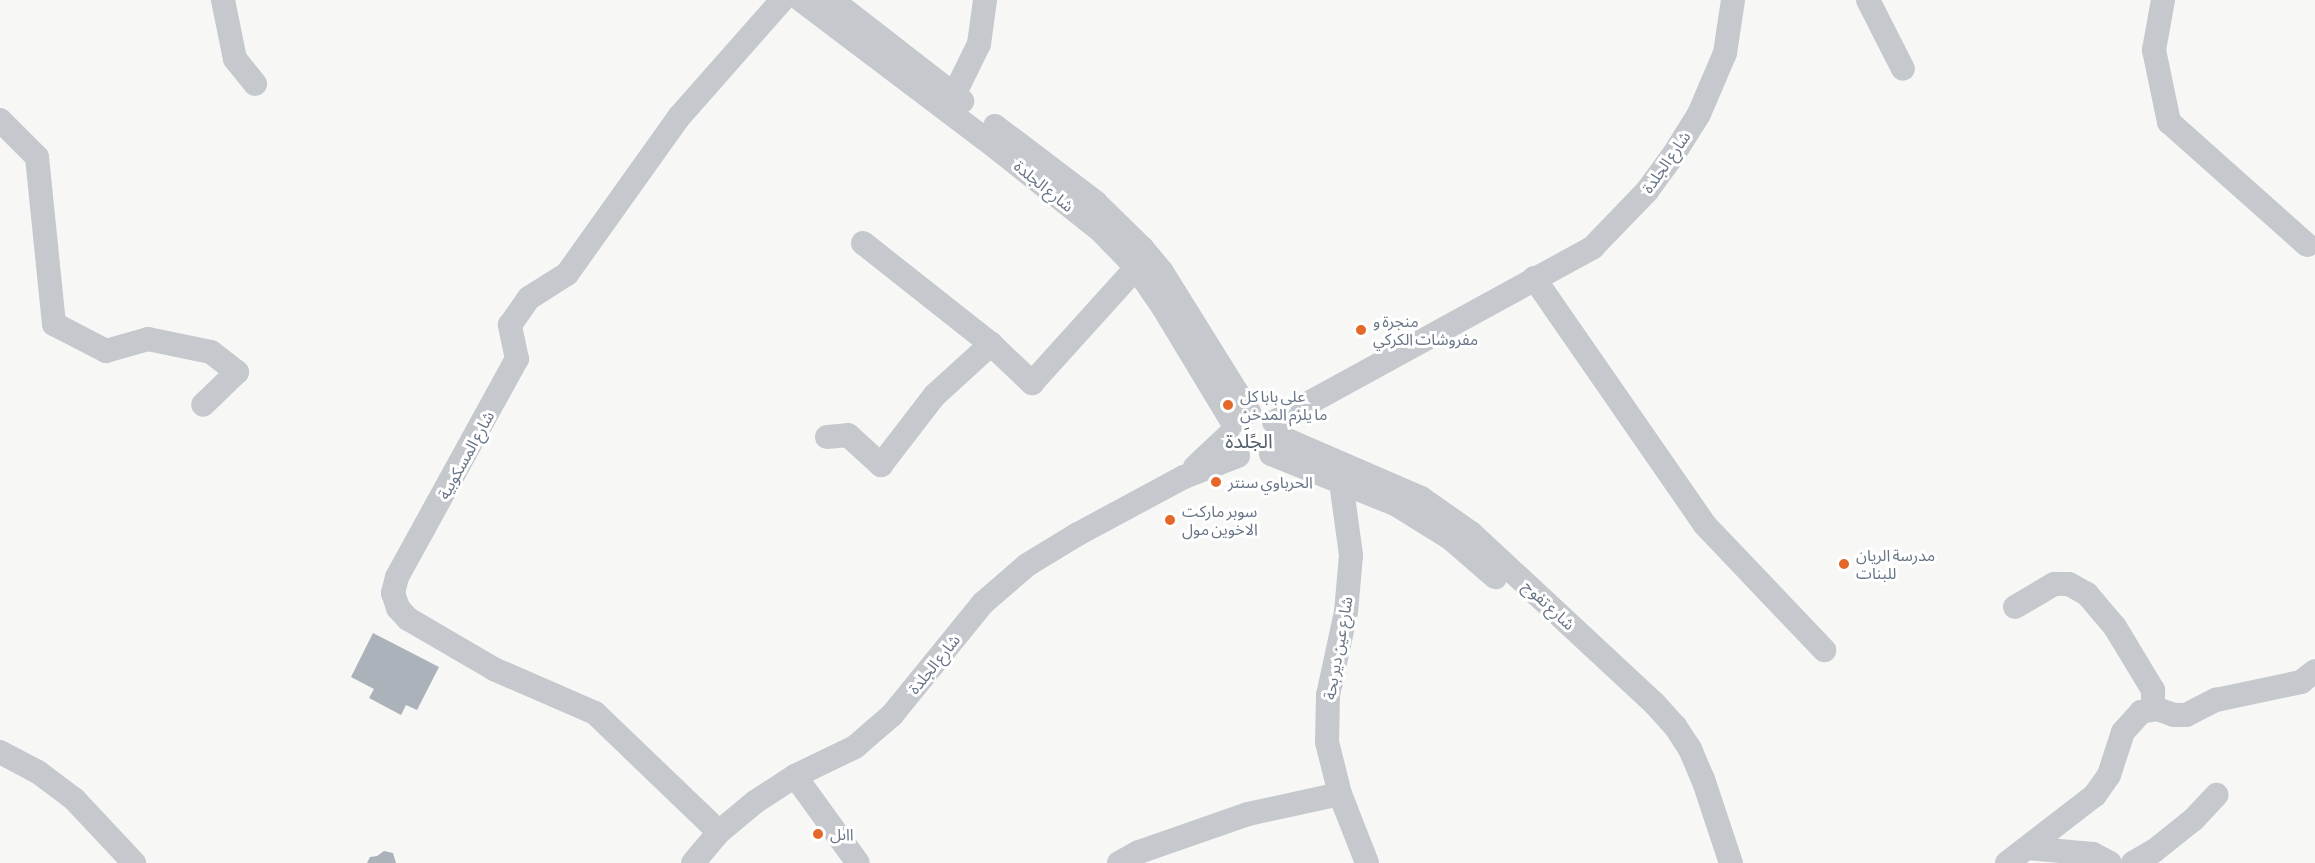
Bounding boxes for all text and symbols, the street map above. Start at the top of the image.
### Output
street label: شارع الجلدة [1638,127,1694,197]
street label: شارع الجلدة [1010,156,1078,216]
place label: منجرة و مفروشات الكركي [1373,311,1478,349]
marker: منجرة و مفروشات الكركي [1354,323,1368,337]
place label: علي بابا كل ما يلزم المدخن [1240,386,1327,424]
marker: علي بابا كل ما يلزم المدخن [1221,398,1235,412]
street label: شارع المسكوبية [434,408,498,502]
district label: الجًلَدة [1225,428,1273,452]
place label: الحرباوي سنتر [1228,472,1313,492]
marker: الحرباوي سنتر [1209,475,1223,489]
place label: سوبر ماركت الاخوين مول [1182,501,1258,539]
marker: سوبر ماركت الاخوين مول [1163,513,1177,527]
place label: مدرسة الريان للبنات [1856,545,1935,583]
marker: مدرسة الريان للبنات [1837,557,1851,571]
street label: شارع تفوح [1519,576,1579,634]
street label: شارع عين دير بحة [1319,595,1357,701]
street label: شارع الجلدة [904,630,964,698]
place label: ااىل [830,824,854,844]
marker: ااىل [811,827,825,841]

